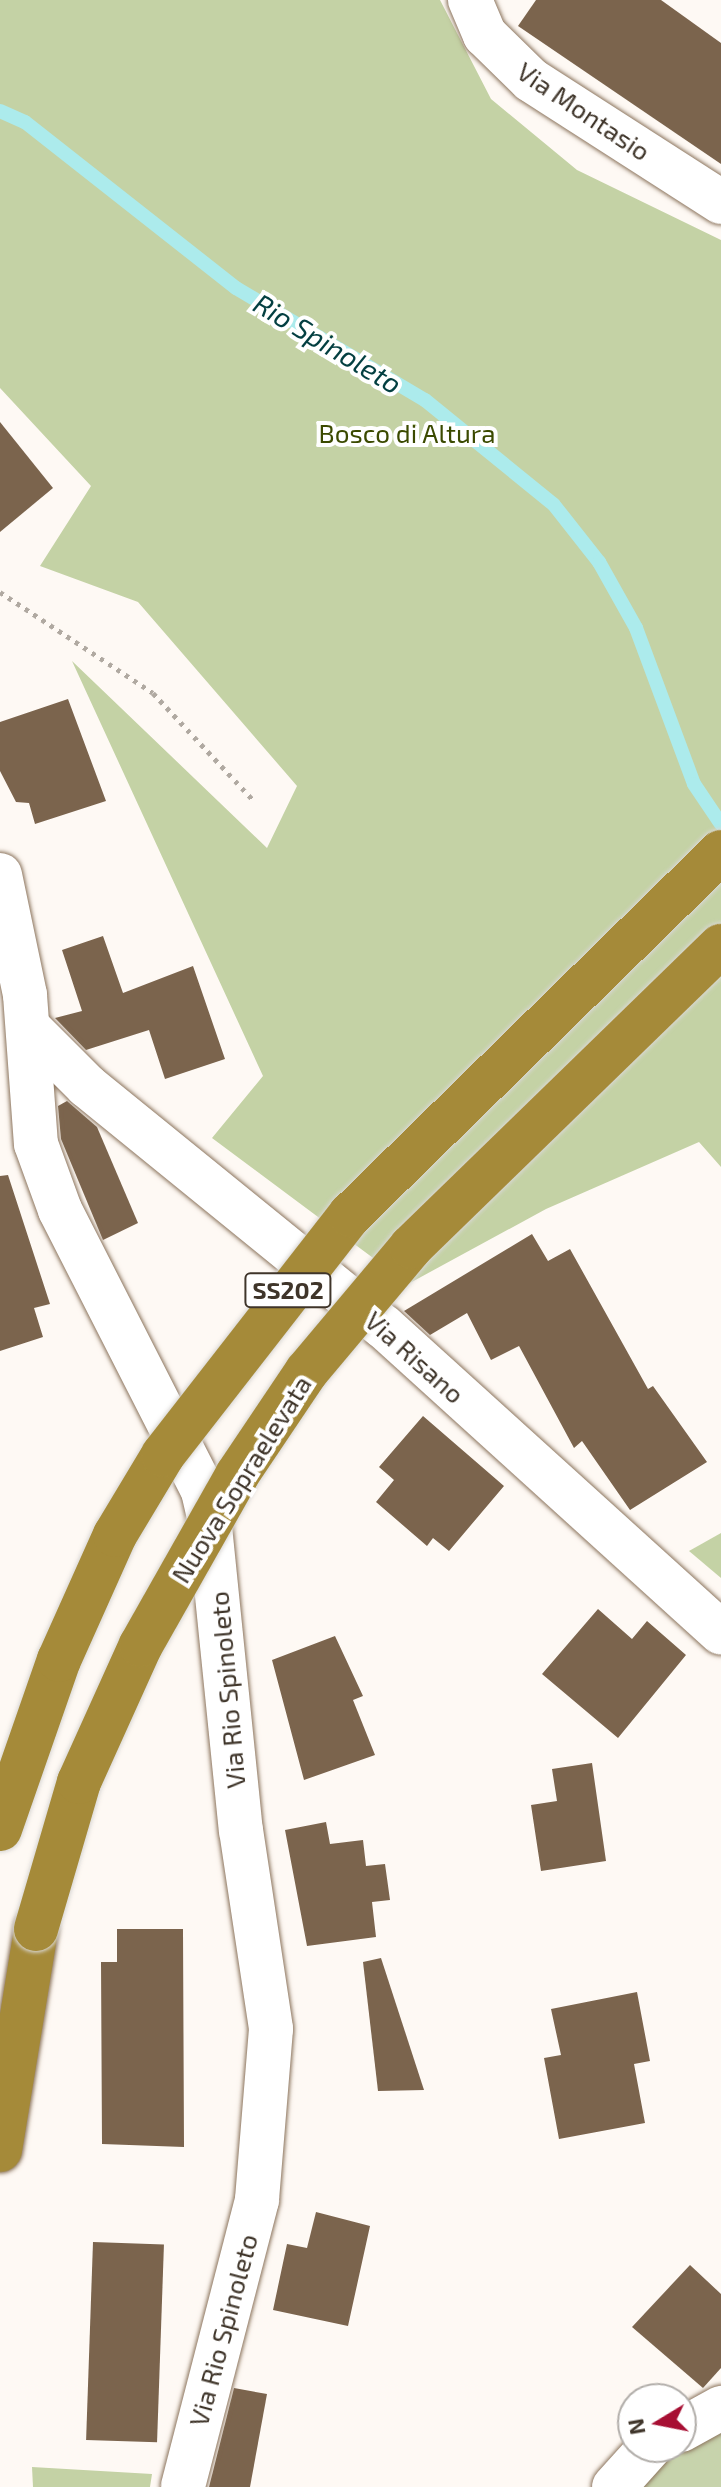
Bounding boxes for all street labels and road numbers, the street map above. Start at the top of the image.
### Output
street label: Via Montasio [512,55,656,167]
road number: SS202 [244,1270,332,1310]
street label: Via Risano [359,1305,471,1409]
street label: Nuova Sopraelevata [165,1370,317,1588]
street label: Via Rio Spinoleto [203,1590,251,1790]
street label: Via Rio Spinoleto [182,2230,264,2430]

